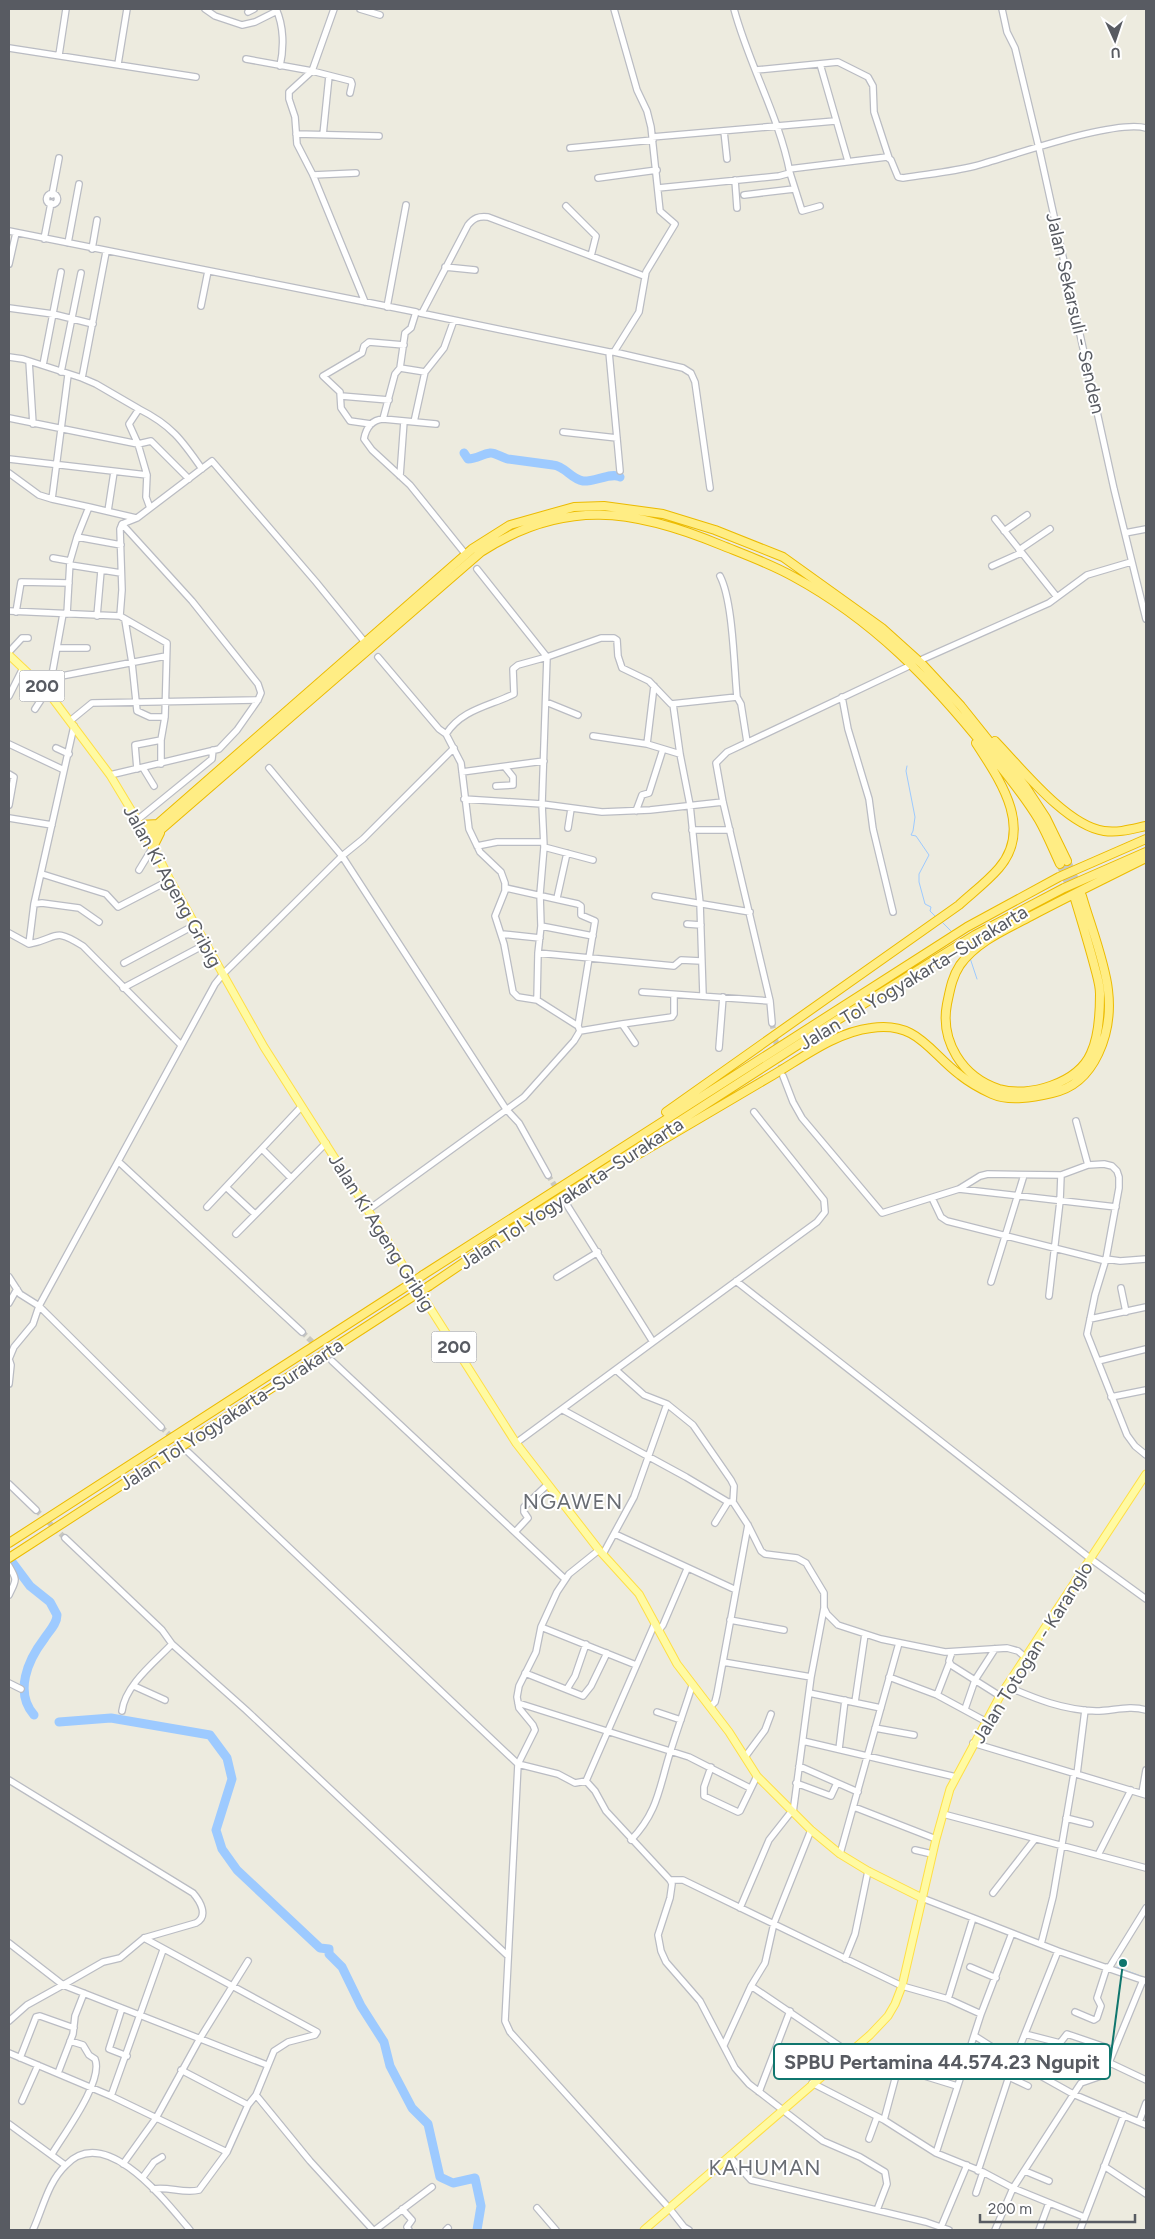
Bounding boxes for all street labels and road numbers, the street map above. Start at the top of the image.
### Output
street label: Jalan Sekarsuli - Senden [1041,210,1110,416]
road number: 200 [20,670,64,701]
street label: Jalan Ki Ageng Gribig [118,801,227,971]
street label: Jalan Tol Yogyakarta–Surakarta [795,900,1032,1055]
street label: Jalan Tol Yogyakarta–Surakarta [455,1112,688,1275]
street label: Jalan Ki Ageng Gribig [324,1149,440,1316]
road number: 200 [432,1331,476,1362]
street label: Jalan Tol Yogyakarta–Surakarta [115,1333,348,1496]
street label: Jalan Totogan - Karanglo [967,1557,1098,1747]

